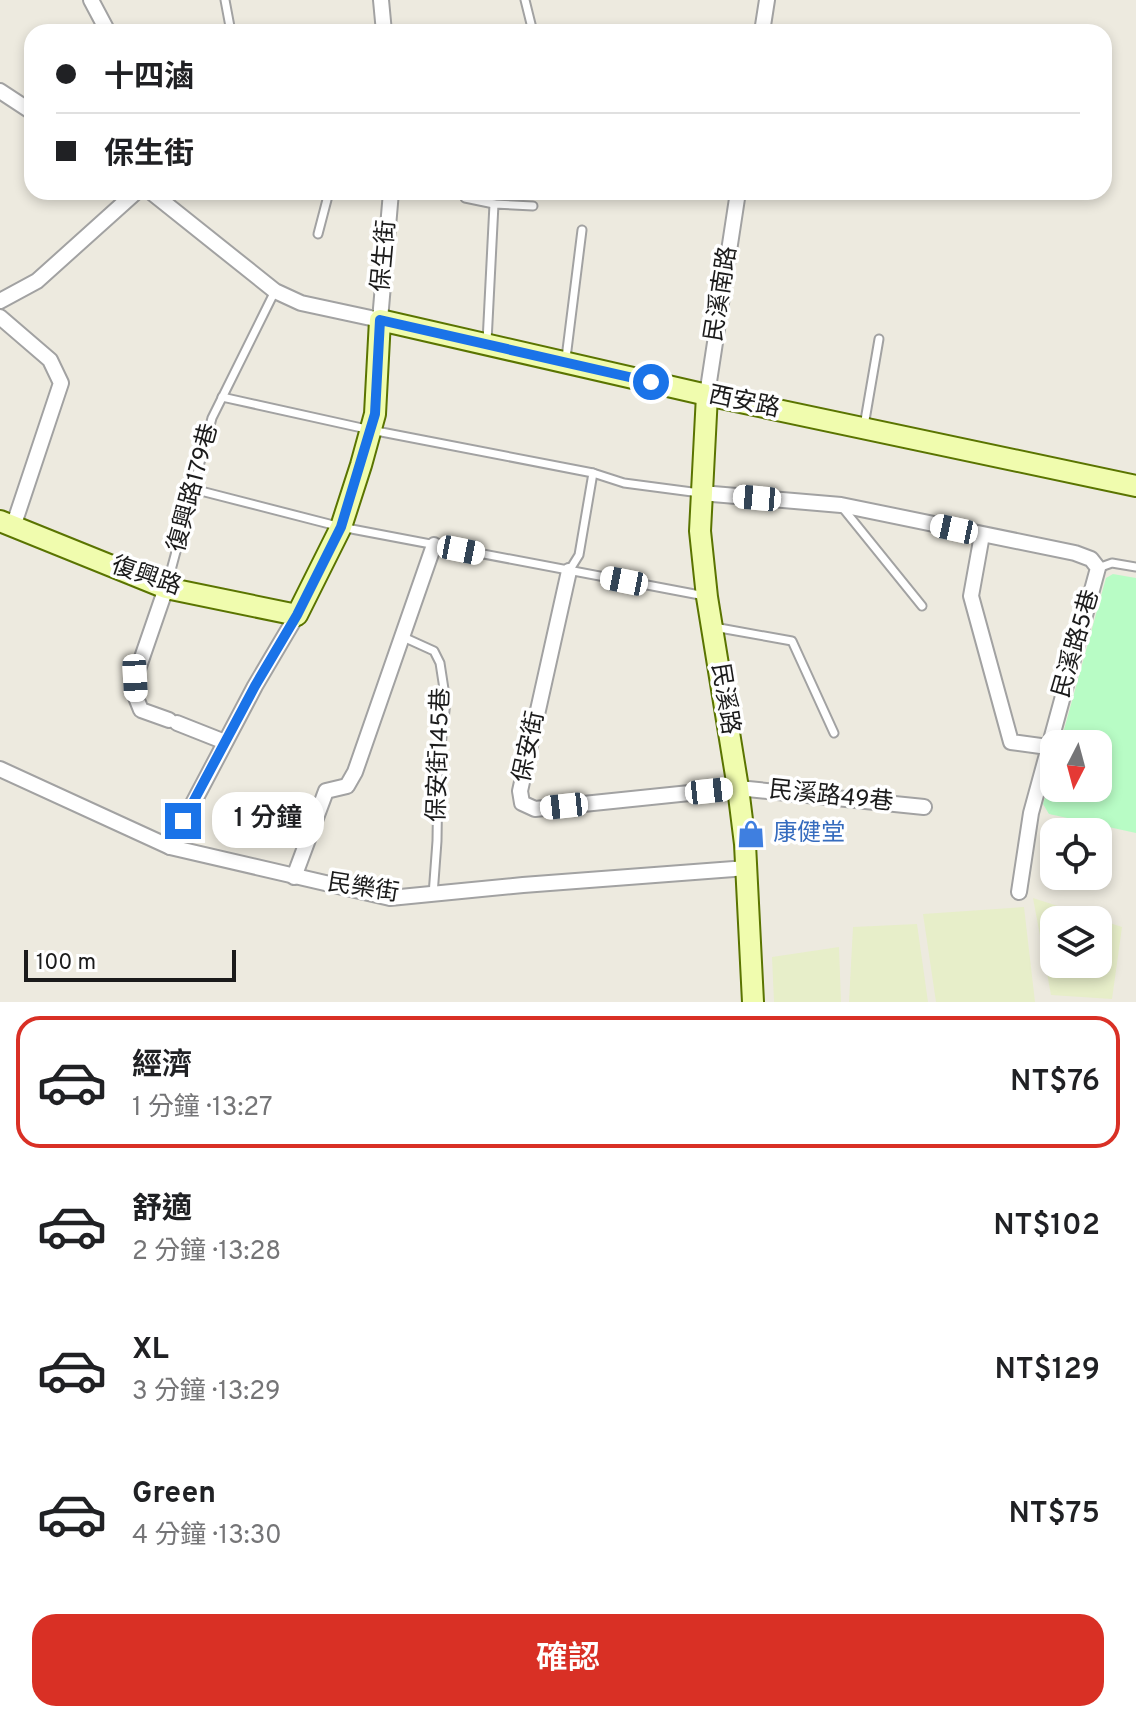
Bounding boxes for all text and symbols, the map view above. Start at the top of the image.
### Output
text: 十四滷 [104,60,194,97]
text: 保生街 [104,137,194,174]
street label: 保生街 [367,219,403,293]
street label: 民溪南路 [700,244,744,344]
route start [633,364,669,400]
street label: 西安路 [706,381,782,425]
street label: 復興路179巷 [162,421,226,555]
car [732,484,782,512]
car [928,512,980,546]
car [435,534,487,566]
street label: 復興路 [107,551,185,603]
car [598,565,650,597]
street label: 民溪路5巷 [1047,587,1107,701]
car [122,653,148,703]
street label: 民溪路 [704,661,744,737]
street label: 保安街145巷 [423,687,457,823]
street label: 保安街 [508,709,552,785]
north arrow [1040,730,1112,802]
map controls [1040,730,1112,978]
street label: 民溪路49巷 [767,776,895,818]
car [684,777,734,805]
car [539,792,589,820]
callout: 1 分鐘 [211,793,323,849]
route end [165,803,201,839]
text: 1 分鐘 [234,803,302,836]
button: locate [1040,818,1112,890]
shop icon: 康健堂 [736,819,766,849]
place label: 康健堂 [773,819,845,849]
street label: 民樂街 [325,869,401,909]
button: layers [1040,906,1112,978]
scale bar [24,946,236,982]
text: 100 m [36,950,96,977]
icon: car [36,1046,108,1118]
text: 經濟 [132,1048,192,1085]
text: NT$76 [1010,1064,1100,1101]
text: 1 分鐘 · 13:27 [132,1092,272,1125]
icon: car [36,1190,108,1262]
text: 舒適 [132,1192,192,1229]
text: NT$102 [993,1208,1100,1245]
text: 2 分鐘 · 13:28 [132,1236,281,1269]
text: XL [132,1332,169,1369]
icon: car [36,1334,108,1406]
text: NT$129 [994,1352,1100,1389]
text: 3 分鐘 · 13:29 [132,1376,281,1409]
text: Green [132,1476,216,1513]
icon: car [36,1478,108,1550]
text: NT$75 [1008,1496,1100,1533]
text: 4 分鐘 · 13:30 [132,1520,282,1553]
button: 確認 [32,1614,1104,1706]

